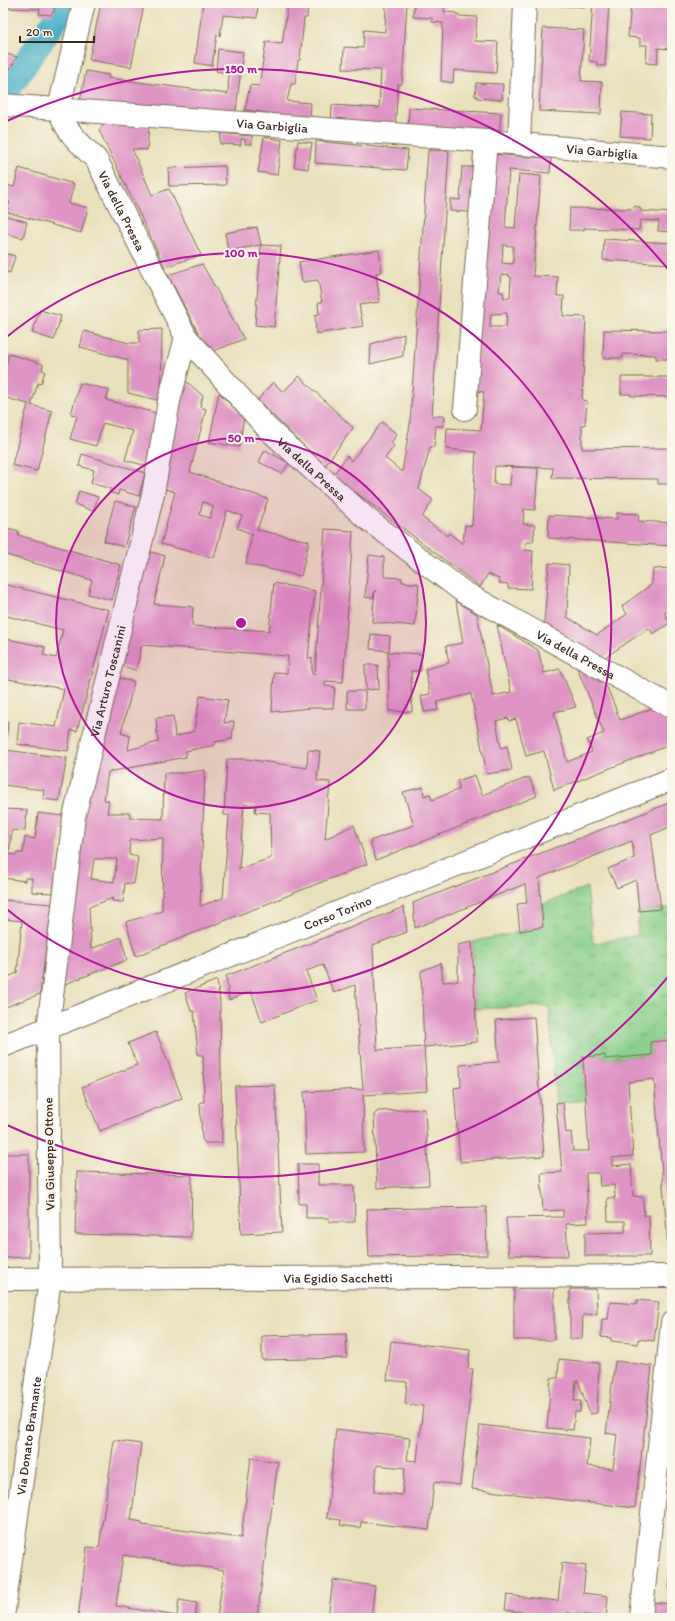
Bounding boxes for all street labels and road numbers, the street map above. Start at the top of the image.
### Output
street label: Via Garbiglia [236,115,309,135]
street label: Via Garbiglia [566,140,639,162]
street label: Via della Pressa [96,168,149,254]
street label: Via della Pressa [274,434,350,504]
street label: Via Arturo Toscanini [86,623,128,738]
street label: Via della Pressa [534,626,618,682]
street label: Corso Torino [301,892,374,933]
street label: Via Giuseppe Ottone [41,1097,57,1211]
street label: Via Egidio Sacchetti [283,1270,393,1285]
street label: Via Donato Bramante [13,1375,44,1496]

